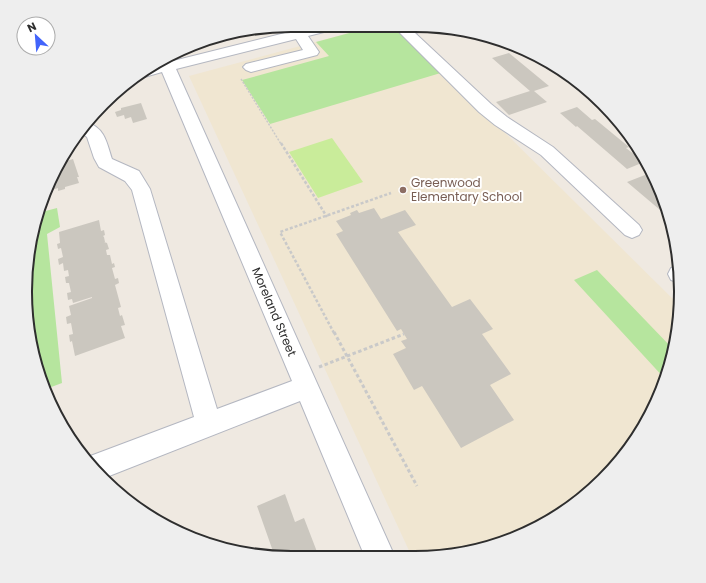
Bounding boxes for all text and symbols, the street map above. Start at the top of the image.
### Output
north arrow [16,16,56,56]
text: N [24,18,39,36]
place label: Greenwood Elementary School [411,174,522,205]
marker: Greenwood Elementary School [398,185,408,195]
street label: Moreland Street [248,265,301,359]

